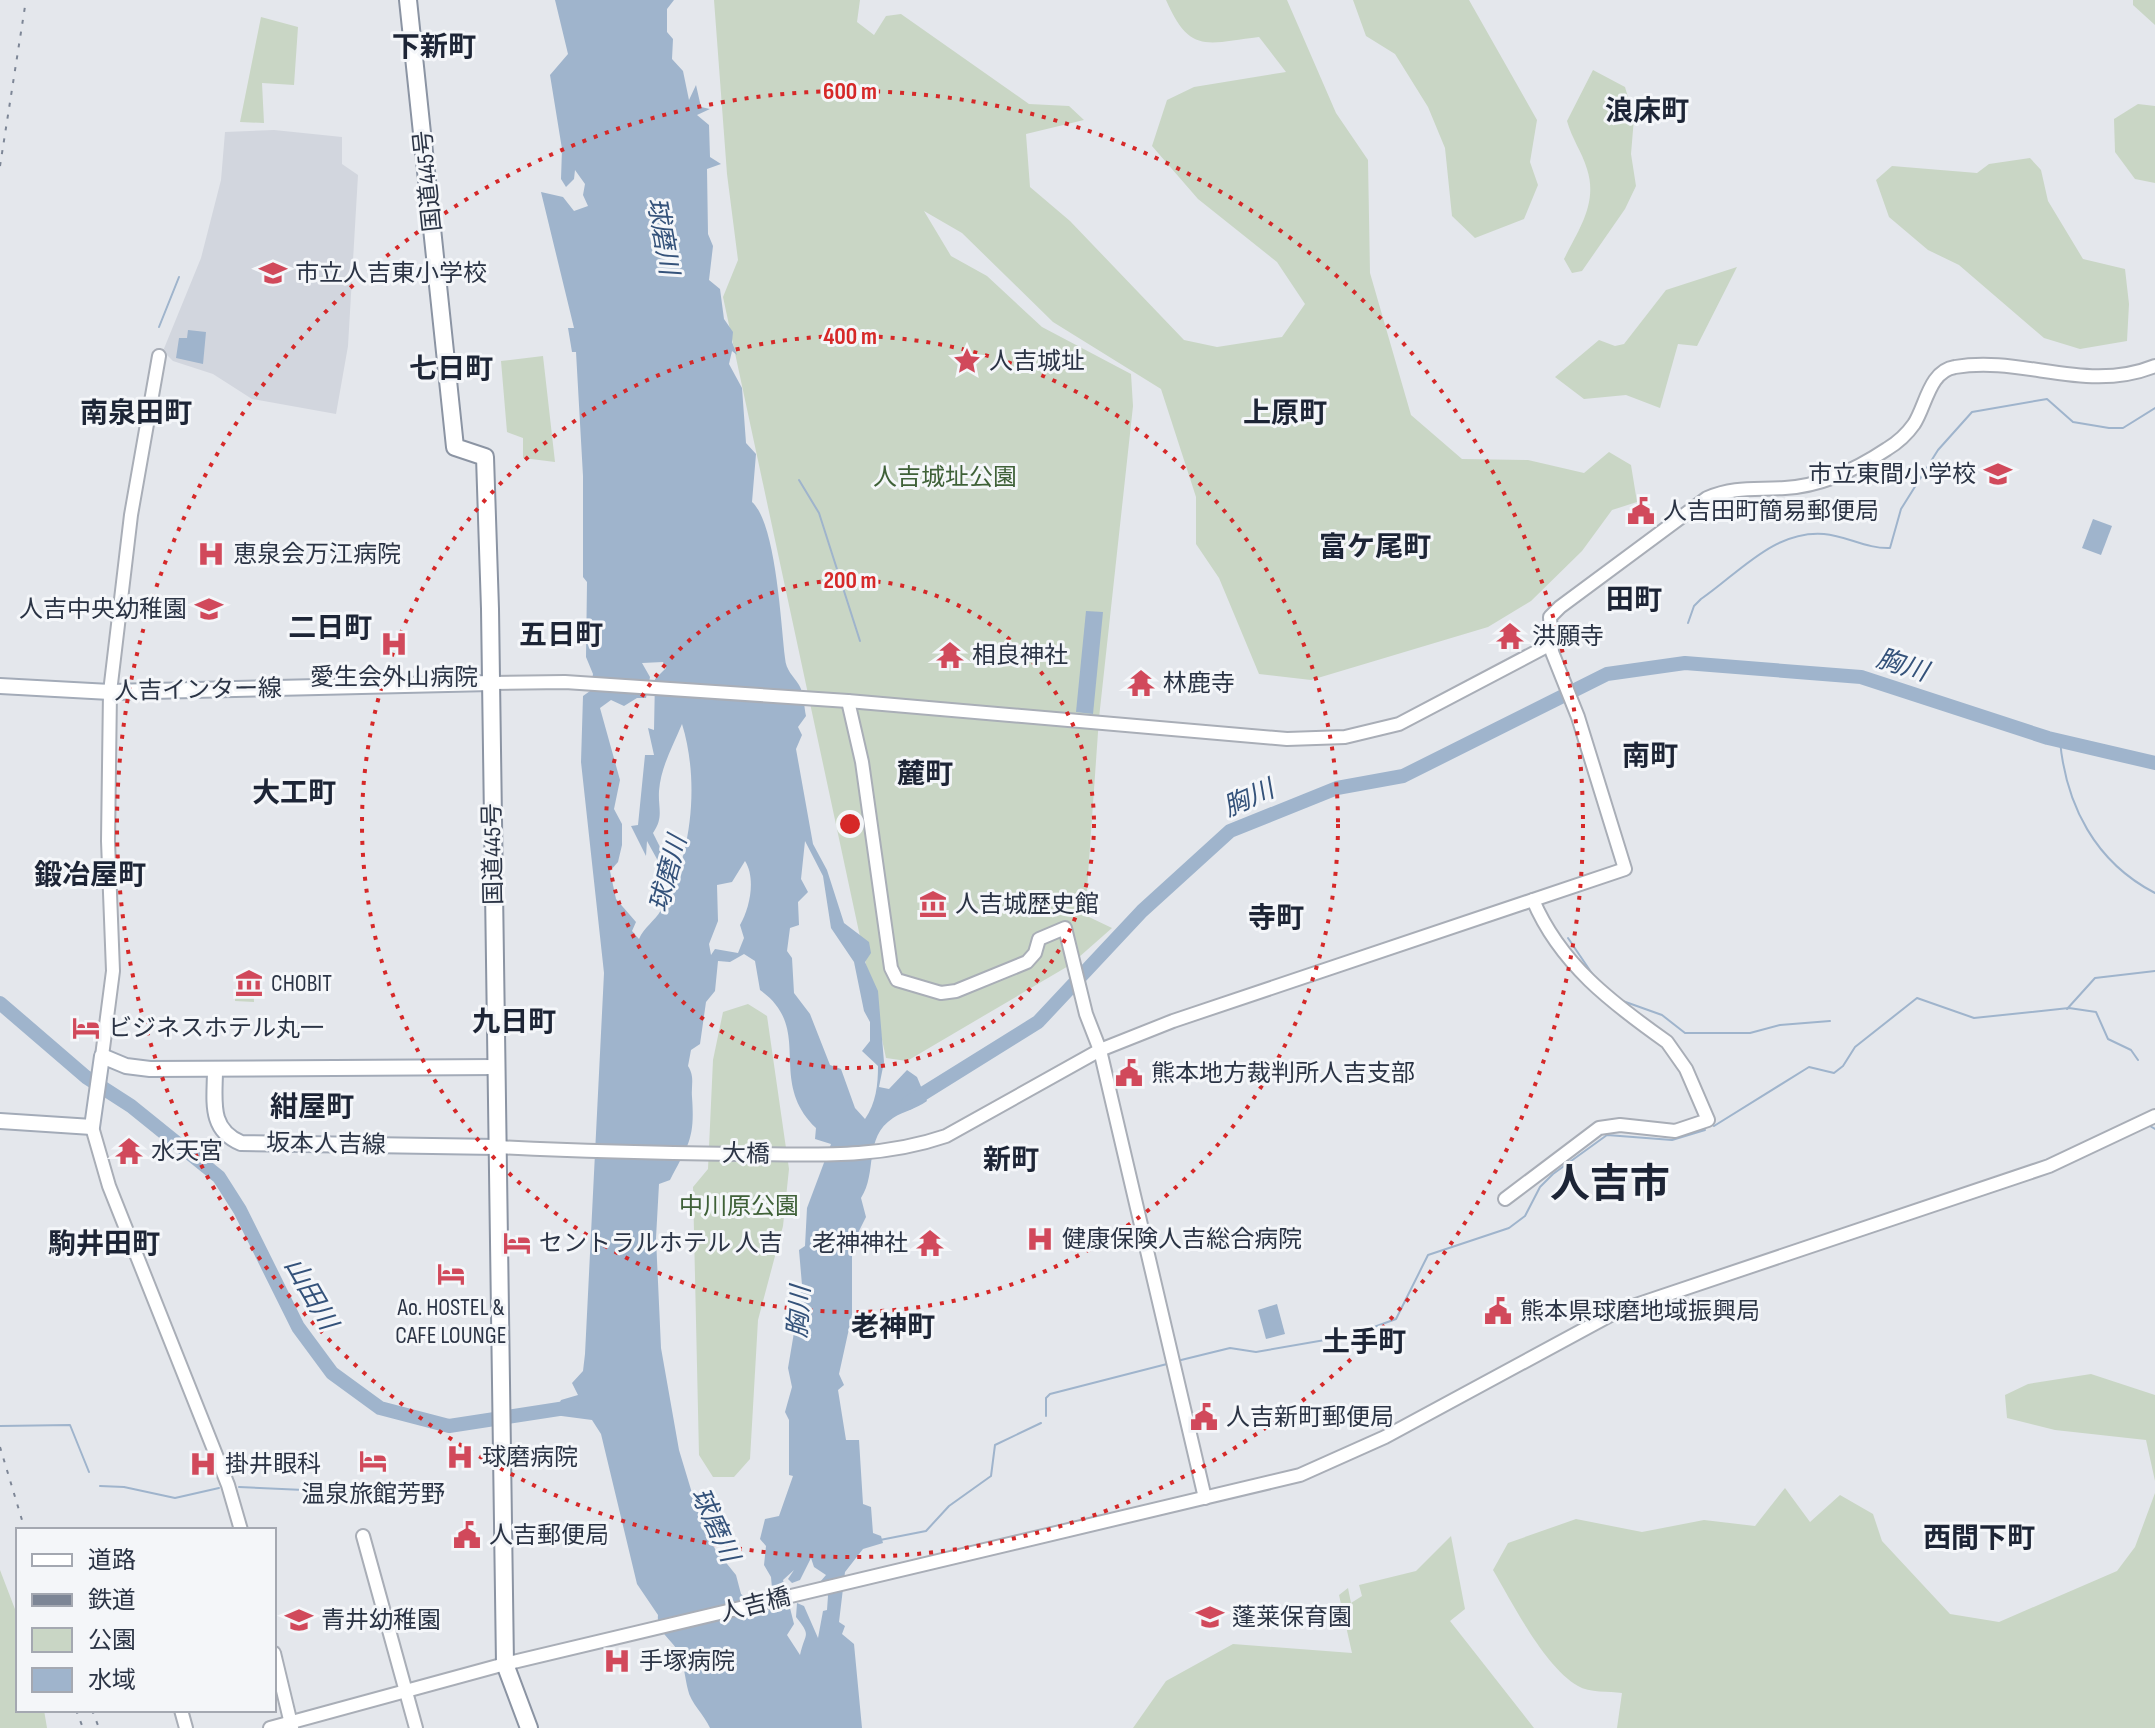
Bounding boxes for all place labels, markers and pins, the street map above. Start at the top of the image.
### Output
school or university icon: 市立人吉東小学校 [258,258,288,288]
place label: 市立人吉東小学校 [295,259,487,288]
place icon: 人吉城址 [952,346,982,376]
place label: 人吉城址 [989,347,1085,376]
school or university icon: 市立東間小学校 [1983,459,2013,489]
place label: 市立東間小学校 [1808,460,1976,489]
public building icon: 人吉田町簡易郵便局 [1626,496,1656,526]
place label: 人吉田町簡易郵便局 [1663,497,1879,526]
hospital icon: 恵泉会万江病院 [196,539,226,569]
place label: 恵泉会万江病院 [233,540,401,569]
school or university icon: 人吉中央幼稚園 [194,594,224,624]
place label: 人吉中央幼稚園 [19,595,187,624]
temple icon: 洪願寺 [1495,621,1525,651]
place label: 洪願寺 [1532,622,1604,651]
hospital icon: 愛生会外山病院 [379,629,409,659]
temple icon: 相良神社 [935,640,965,670]
place label: 相良神社 [972,641,1068,670]
place label: 愛生会外山病院 [310,663,478,692]
temple icon: 林鹿寺 [1126,668,1156,698]
place label: 林鹿寺 [1163,669,1235,698]
centre of rings [836,810,864,838]
museum icon: 人吉城歴史館 [918,889,948,919]
place label: 人吉城歴史館 [955,890,1099,919]
museum icon: CHOBIT [234,968,264,998]
place label: CHOBIT [271,969,332,998]
hotel icon: ビジネスホテル丸一 [71,1013,101,1043]
place label: ビジネスホテル丸一 [108,1014,324,1043]
public building icon: 熊本地方裁判所人吉支部 [1114,1058,1144,1088]
place label: 熊本地方裁判所人吉支部 [1151,1059,1415,1088]
temple icon: 水天宮 [114,1136,144,1166]
place label: 水天宮 [151,1137,223,1166]
hospital icon: 健康保険人吉総合病院 [1025,1224,1055,1254]
place label: 健康保険人吉総合病院 [1062,1225,1302,1254]
hotel icon: セントラルホテル 人吉 [502,1228,532,1258]
temple icon: 老神神社 [915,1228,945,1258]
place label: セントラルホテル 人吉 [539,1229,783,1258]
place label: 老神神社 [812,1229,908,1258]
hotel icon: Ao. HOSTEL & CAFE LOUNGE [436,1259,466,1289]
place label: Ao. HOSTEL & CAFE LOUNGE [395,1293,507,1350]
public building icon: 熊本県球磨地域振興局 [1483,1296,1513,1326]
place label: 熊本県球磨地域振興局 [1520,1297,1760,1326]
public building icon: 人吉新町郵便局 [1189,1402,1219,1432]
place label: 人吉新町郵便局 [1226,1403,1394,1432]
hospital icon: 球磨病院 [445,1442,475,1472]
place label: 球磨病院 [482,1443,578,1472]
hotel icon: 温泉旅館芳野 [358,1446,388,1476]
hospital icon: 掛井眼科 [188,1449,218,1479]
place label: 掛井眼科 [225,1450,321,1479]
place label: 温泉旅館芳野 [301,1480,445,1509]
public building icon: 人吉郵便局 [452,1520,482,1550]
place label: 人吉郵便局 [489,1521,609,1550]
school or university icon: 蓬莱保育園 [1195,1602,1225,1632]
place label: 蓬莱保育園 [1232,1603,1352,1632]
school or university icon: 青井幼稚園 [284,1605,314,1635]
place label: 青井幼稚園 [321,1606,441,1635]
hospital icon: 手塚病院 [602,1646,632,1676]
place label: 手塚病院 [639,1647,735,1676]

